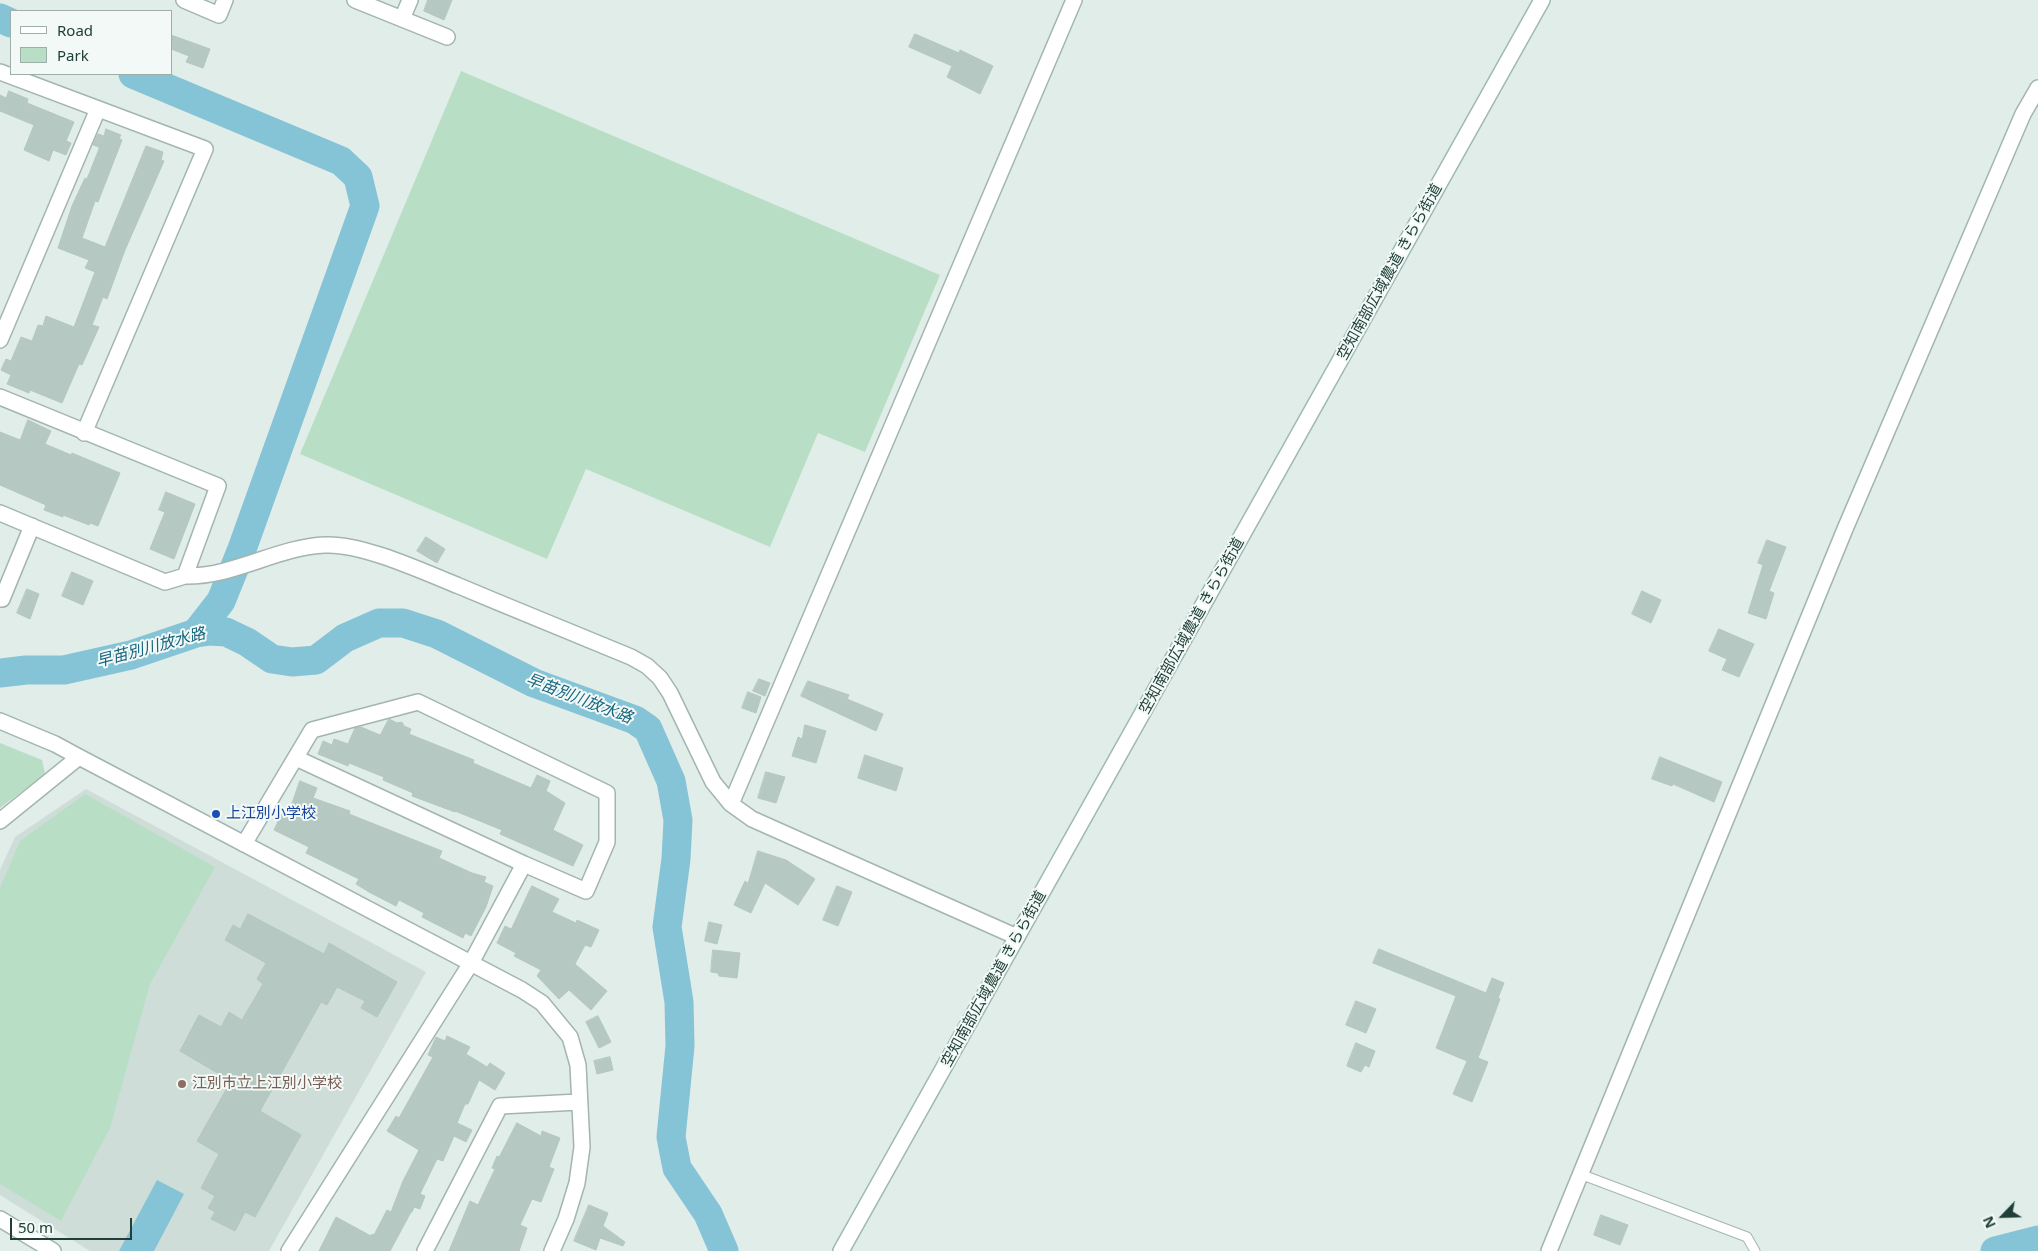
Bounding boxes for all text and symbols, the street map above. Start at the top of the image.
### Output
legend [10,10,172,75]
text: Road [57,20,93,40]
text: Park [57,45,89,65]
street label: 空知南部広域農道 きらら街道 [1334,181,1446,363]
street label: 空知南部広域農道 きらら街道 [1136,535,1248,717]
water label: 早苗別川放水路 [94,624,208,672]
water label: 早苗別川放水路 [523,670,635,728]
place label: 上江別小学校 [226,805,316,823]
marker: 上江別小学校 [210,808,222,820]
street label: 空知南部広域農道 きらら街道 [938,888,1050,1070]
place label: 江別市立上江別小学校 [192,1075,342,1093]
marker: 江別市立上江別小学校 [176,1078,188,1090]
north arrow [1978,1191,2028,1241]
scale bar [12,1208,135,1240]
text: N [1978,1213,2000,1231]
text: 50 m [18,1217,53,1237]

